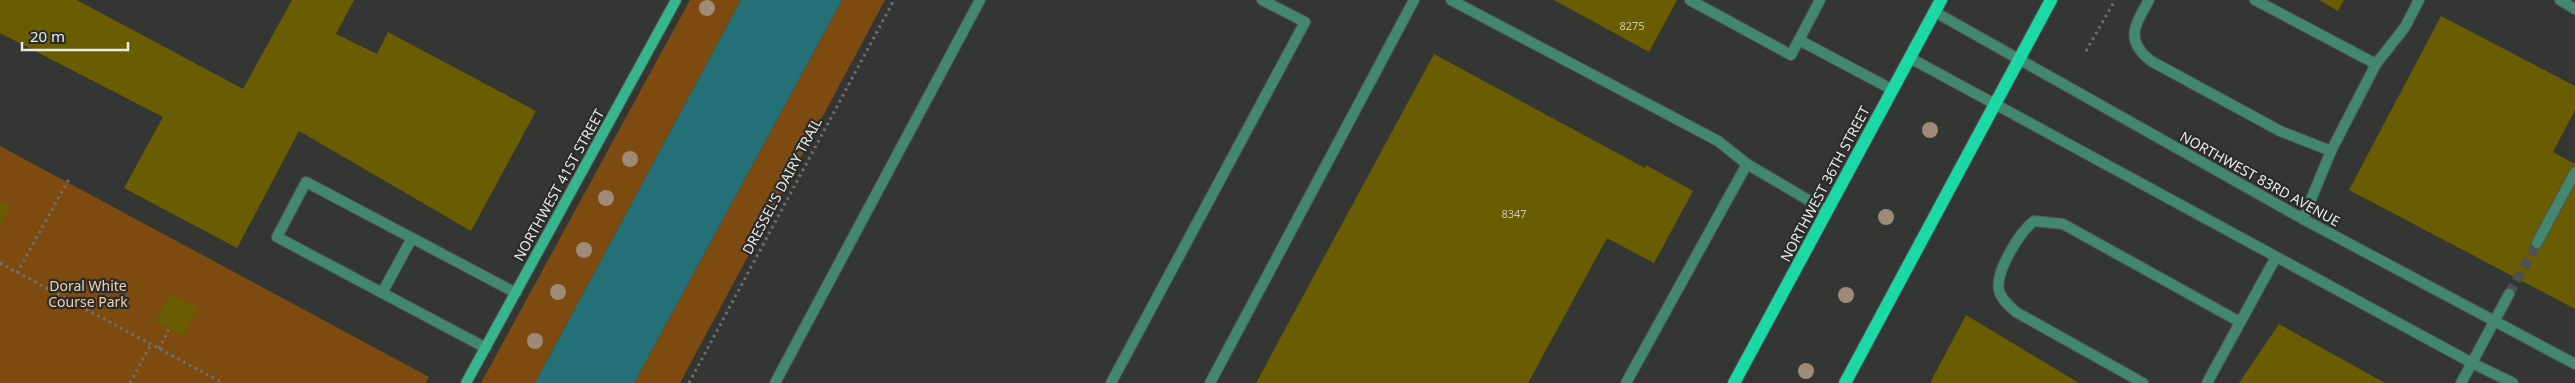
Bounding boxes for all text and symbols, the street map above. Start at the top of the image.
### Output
house number: 8275 [1619,18,1645,33]
scale bar [22,20,129,52]
text: 20 m [30,26,65,46]
street label: NORTHWEST 36TH STREET [1775,102,1874,265]
street label: NORTHWEST 41ST STREET [509,105,608,264]
street label: DRESSEL'S DAIRY TRAIL [737,114,826,257]
street label: NORTHWEST 83RD AVENUE [2177,127,2344,231]
house number: 8347 [1501,206,1527,221]
park label: Doral White Course Park [48,276,128,311]

